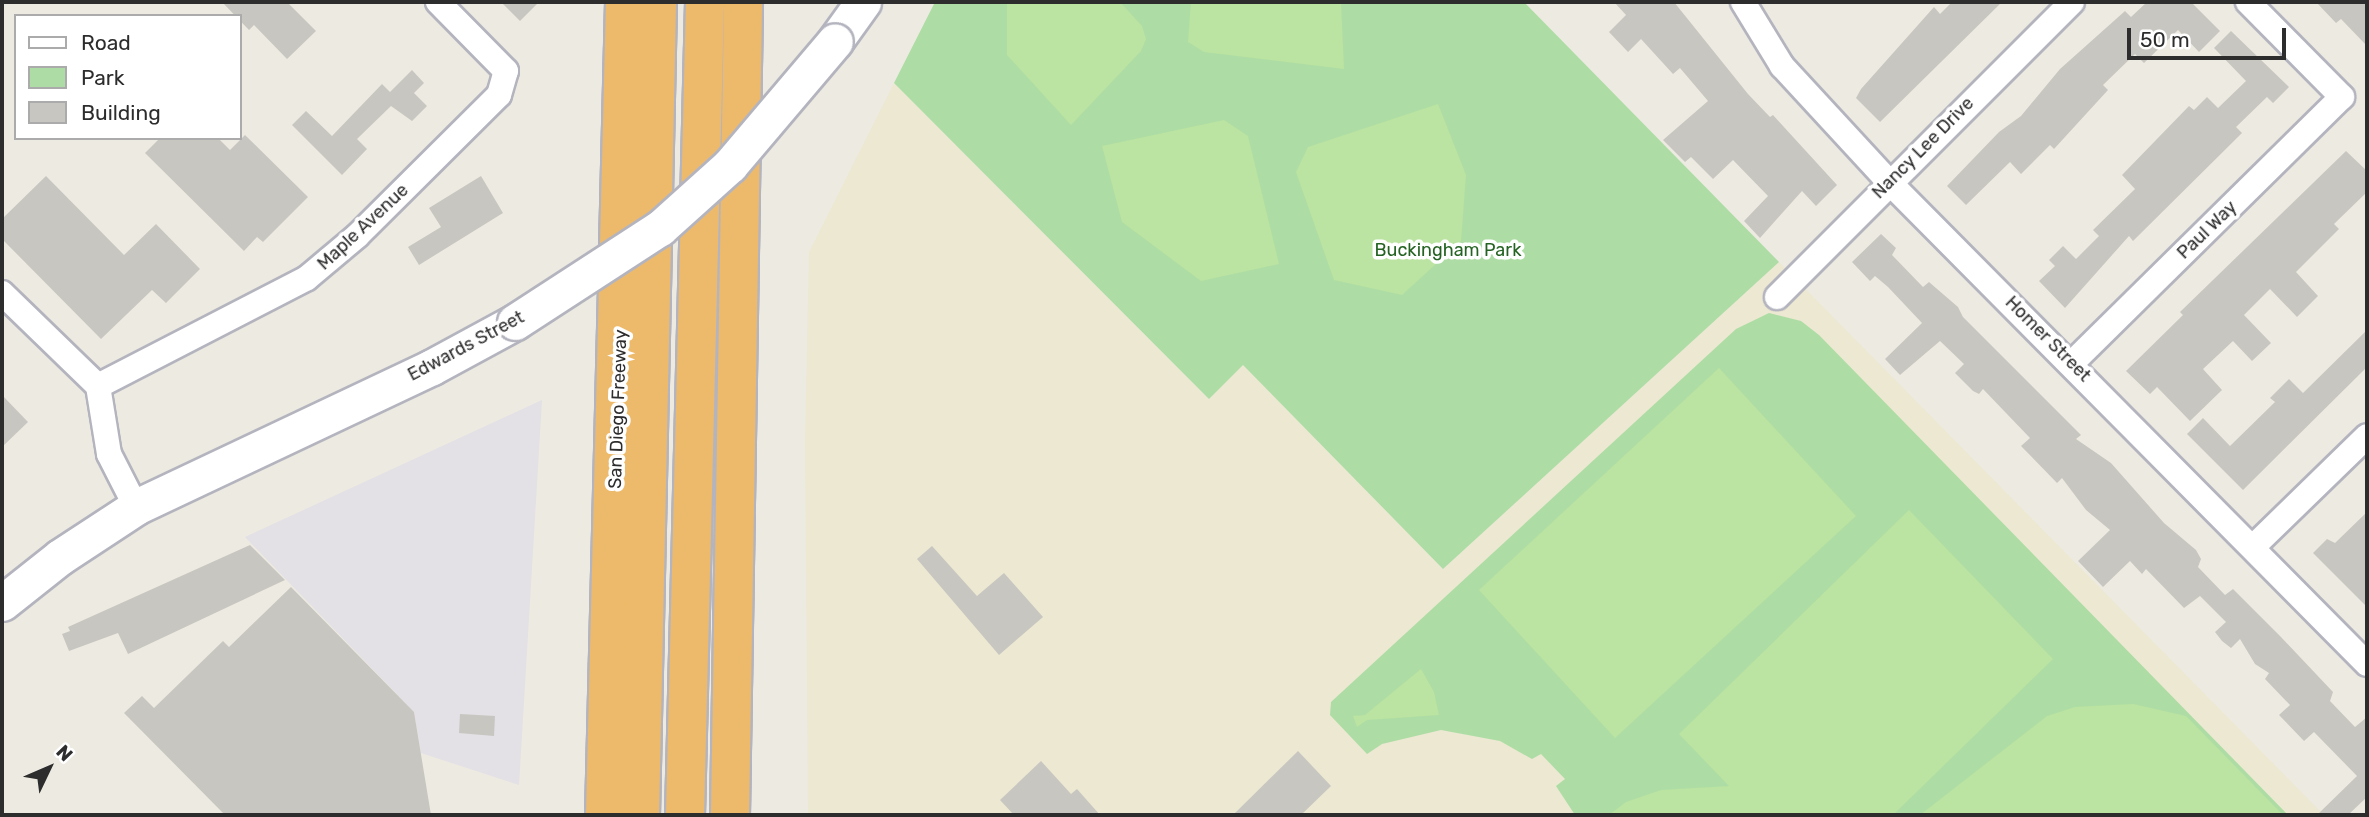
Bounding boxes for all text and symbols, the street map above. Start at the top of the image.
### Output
legend [14,14,242,140]
scale bar [2131,14,2290,58]
text: 50 m [2140,27,2190,52]
text: Road [81,30,131,55]
text: Park [81,65,125,90]
street label: Nancy Lee Drive [1868,93,1978,203]
text: Building [81,100,161,125]
street label: Maple Avenue [313,179,413,275]
street label: Paul Way [2173,196,2241,264]
park label: Buckingham Park [1375,239,1521,261]
street label: Homer Street [2001,292,2095,386]
street label: Edwards Street [404,306,528,386]
street label: San Diego Freeway [604,329,632,489]
north arrow [14,733,84,803]
text: N [51,740,77,766]

